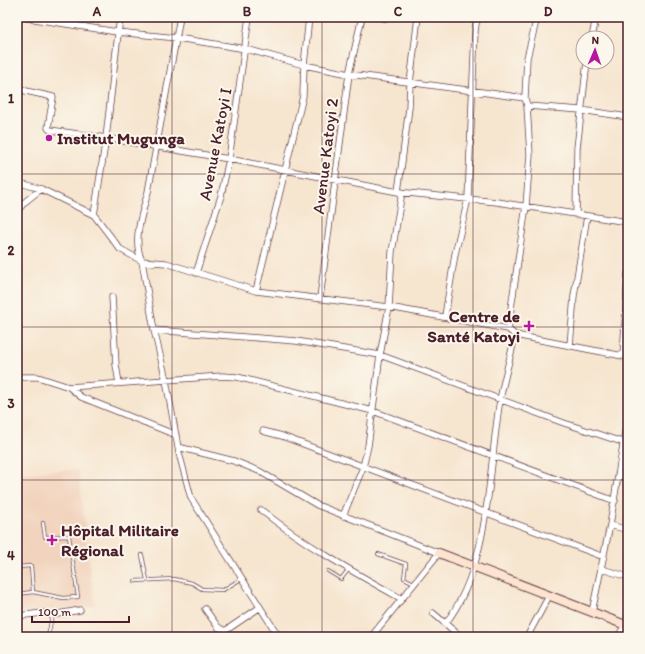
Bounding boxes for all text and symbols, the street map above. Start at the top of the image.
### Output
text: A [92,4,102,19]
text: B [243,4,252,19]
text: C [394,4,403,19]
text: D [544,4,553,19]
north arrow [575,30,615,70]
text: N [591,34,599,47]
street label: Avenue Katoyi I [194,86,236,202]
text: 1 [8,91,14,106]
street label: Avenue Katoyi 2 [308,97,342,215]
place label: Institut Mugunga [57,128,185,149]
marker: Institut Mugunga [44,133,54,143]
text: 2 [8,243,15,258]
place label: Centre de Santé Katoyi [427,306,520,347]
marker: Centre de Santé Katoyi [523,320,535,332]
text: 3 [7,396,15,411]
place label: Hôpital Militaire Régional [61,520,179,561]
marker: Hôpital Militaire Régional [46,534,58,546]
text: 4 [7,548,15,563]
scale bar [32,598,129,624]
text: 100 m [38,605,71,619]

